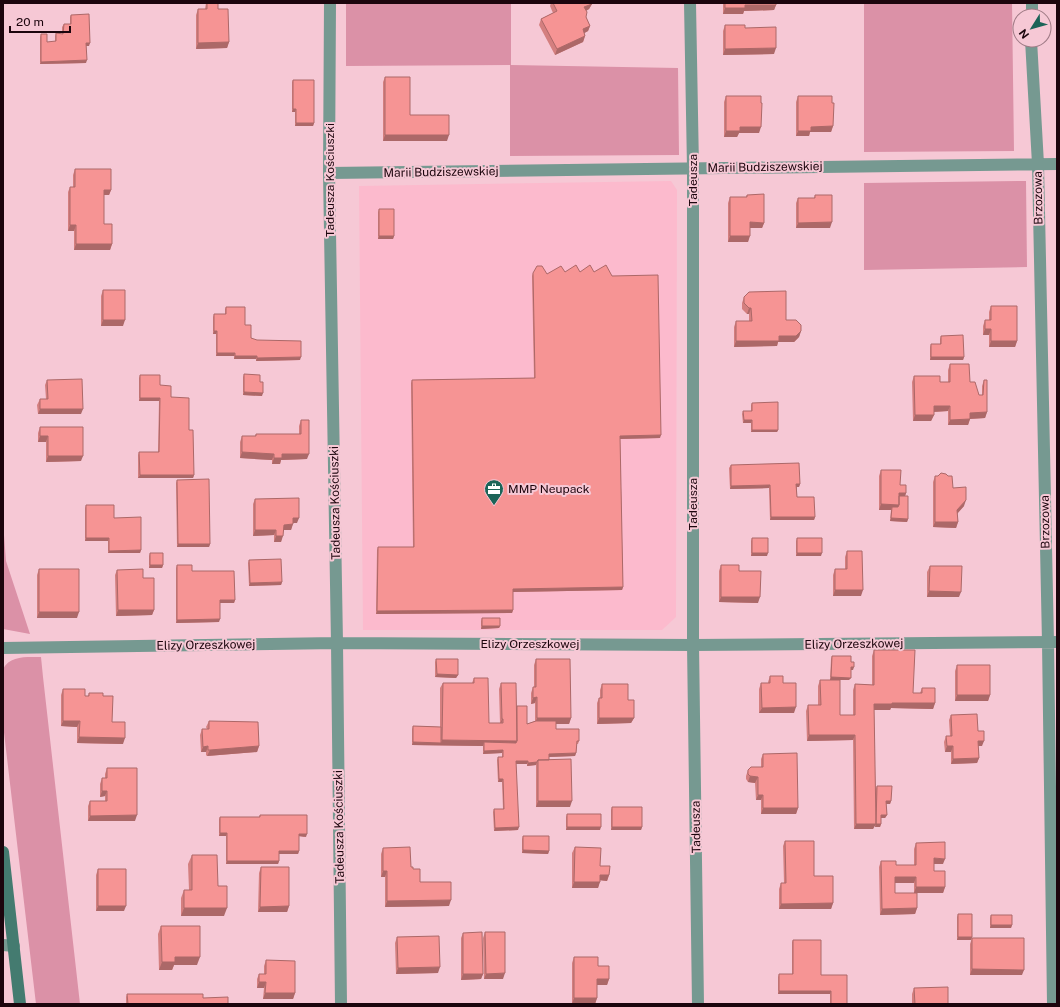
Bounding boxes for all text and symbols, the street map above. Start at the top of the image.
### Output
scale bar [10,8,70,34]
north arrow [1012,8,1052,48]
text: 20 m [16,15,44,29]
text: N [1017,27,1031,41]
street label: Tadeusza Kościuszki [323,123,337,237]
street label: Tadeusza [686,154,700,206]
street label: Marii Budziszewskiej [707,159,823,175]
street label: Marii Budziszewskiej [383,164,499,180]
street label: Brzozowa [1031,171,1045,225]
street label: Tadeusza Kościuszki [327,446,343,560]
office icon: MMP Neupack [483,478,505,506]
street label: Tadeusza [686,478,700,530]
place label: MMP Neupack [508,482,590,496]
street label: Brzozowa [1038,495,1052,549]
street label: Elizy Orzeszkowej [804,636,904,652]
street label: Elizy Orzeszkowej [156,637,256,653]
street label: Elizy Orzeszkowej [481,637,579,651]
street label: Tadeusza Kościuszki [331,770,347,884]
street label: Tadeusza [689,801,703,853]

